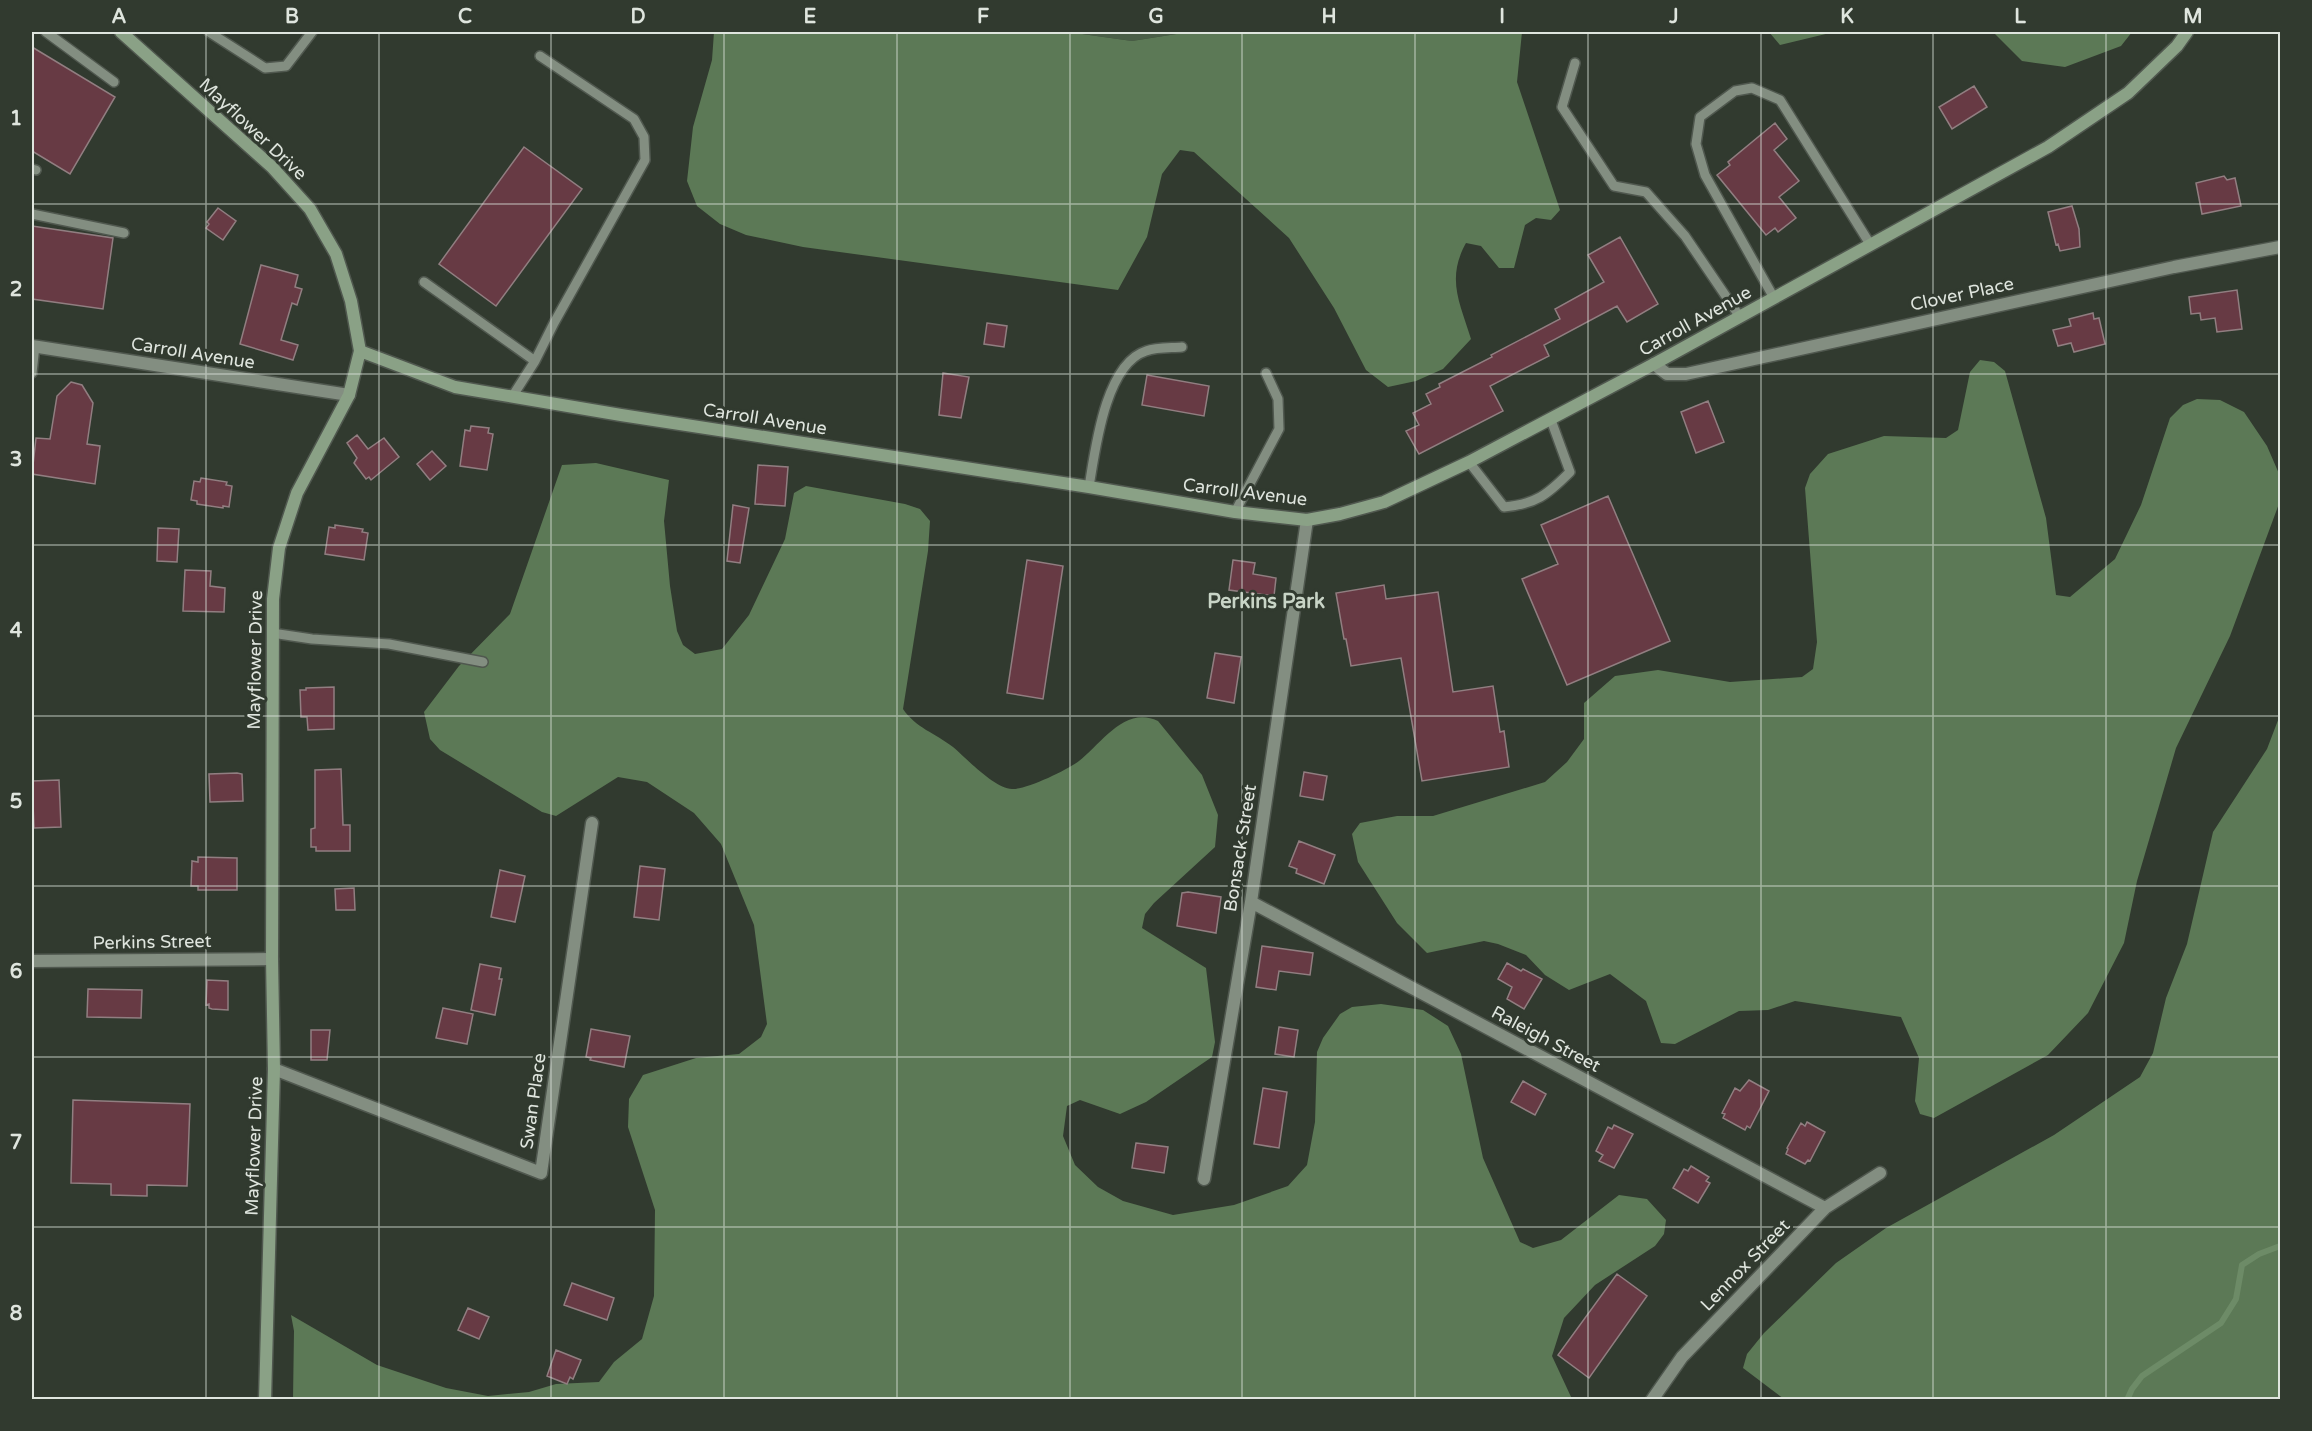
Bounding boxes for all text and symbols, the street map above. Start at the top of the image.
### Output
text: A [112,5,127,29]
text: B [285,5,299,29]
text: C [458,5,472,29]
text: D [630,5,646,29]
text: E [804,5,817,29]
text: F [977,5,989,29]
text: G [1148,5,1164,29]
text: H [1321,5,1337,29]
text: I [1499,5,1505,29]
text: J [1668,5,1679,29]
text: K [1840,5,1854,29]
text: L [2014,5,2026,29]
text: M [2183,5,2203,29]
street label: Mayflower Drive [194,73,312,185]
text: 1 [10,107,22,131]
street label: Clover Place [1908,272,2016,316]
text: 2 [10,278,22,302]
street label: Carroll Avenue [1635,281,1755,361]
street label: Carroll Avenue [129,332,257,374]
street label: Carroll Avenue [701,398,829,440]
text: 3 [10,448,22,472]
street label: Carroll Avenue [1182,473,1308,511]
street label: Mayflower Drive [243,590,267,730]
district label: Perkins Park [1207,590,1325,614]
text: 4 [10,619,23,643]
street label: Bonsack Street [1219,783,1261,913]
text: 5 [10,790,22,814]
street label: Perkins Street [92,930,212,954]
text: 6 [10,960,22,984]
street label: Raleigh Street [1488,1001,1604,1077]
street label: Swan Place [515,1052,551,1150]
street label: Mayflower Drive [241,1076,267,1216]
text: 7 [10,1131,22,1155]
street label: Lennox Street [1696,1214,1794,1315]
text: 8 [10,1302,22,1326]

